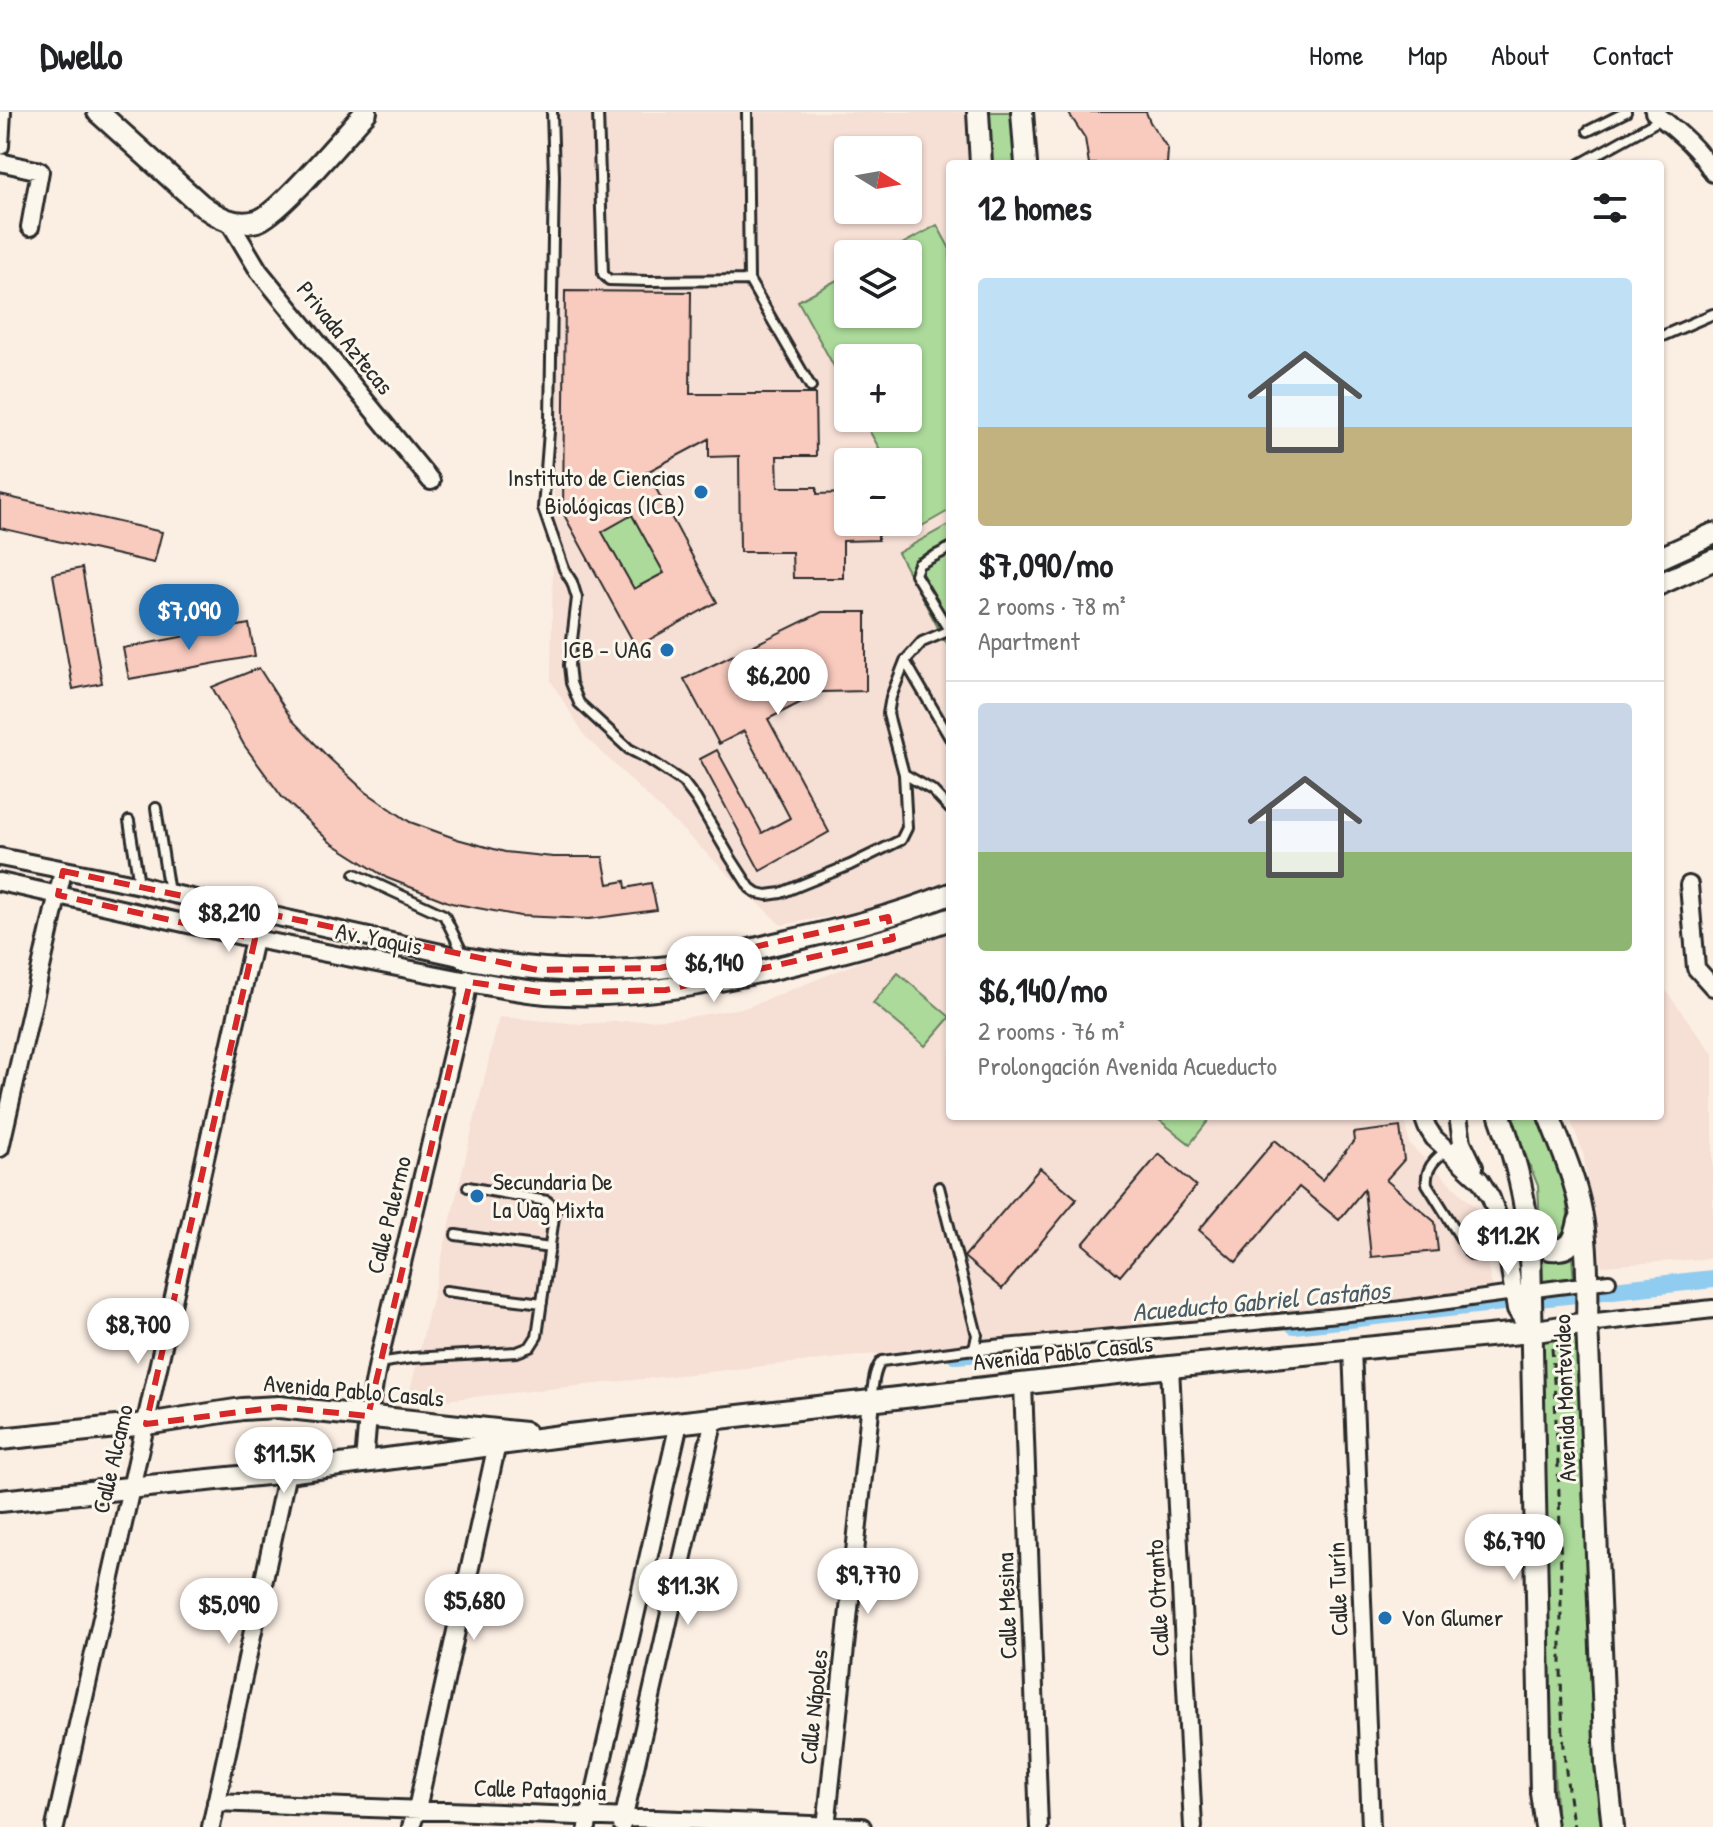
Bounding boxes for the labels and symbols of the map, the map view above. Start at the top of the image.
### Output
north arrow [834,136,922,224]
street label: Privada Aztecas [290,274,401,401]
place label: Instituto de Ciencias Biológicas (ICB) [508,461,685,521]
marker: Instituto de Ciencias Biológicas (ICB) [692,483,710,501]
pin: $7,090 [124,584,254,652]
place label: ICB - UAG [563,633,651,665]
marker: ICB - UAG [658,641,676,659]
pin: $6,200 [713,649,843,717]
pin: $8,210 [164,886,294,954]
street label: Av. Yaquis [333,914,425,962]
pin: $6,140 [649,936,779,1004]
street label: Calle Palermo [358,1152,418,1277]
place label: Secundaria De La Uag Mixta [493,1165,613,1225]
marker: Secundaria De La Uag Mixta [468,1187,486,1205]
pin: $11.2K [1443,1209,1573,1277]
water label: Acueducto Gabriel Castaños [1131,1272,1393,1329]
pin: $8,700 [73,1298,203,1366]
street label: Avenida Montevideo [1545,1313,1583,1482]
street label: Avenida Pablo Casals [971,1327,1154,1377]
street label: Avenida Pablo Casals [263,1366,445,1414]
street label: Calle Alcamo [84,1401,140,1516]
pin: $11.5K [219,1427,349,1495]
pin: $6,790 [1449,1514,1579,1582]
street label: Calle Otranto [1138,1538,1176,1657]
street label: Calle Turín [1319,1541,1355,1637]
pin: $9,770 [803,1548,933,1616]
street label: Calle Mesina [988,1552,1024,1660]
pin: $11.3K [623,1559,753,1627]
pin: $5,680 [409,1574,539,1642]
pin: $5,090 [164,1578,294,1646]
place label: Von Glumer [1401,1601,1503,1633]
marker: Von Glumer [1376,1609,1394,1627]
street label: Calle Nápoles [791,1648,835,1766]
street label: Calle Patagonia [473,1771,607,1807]

